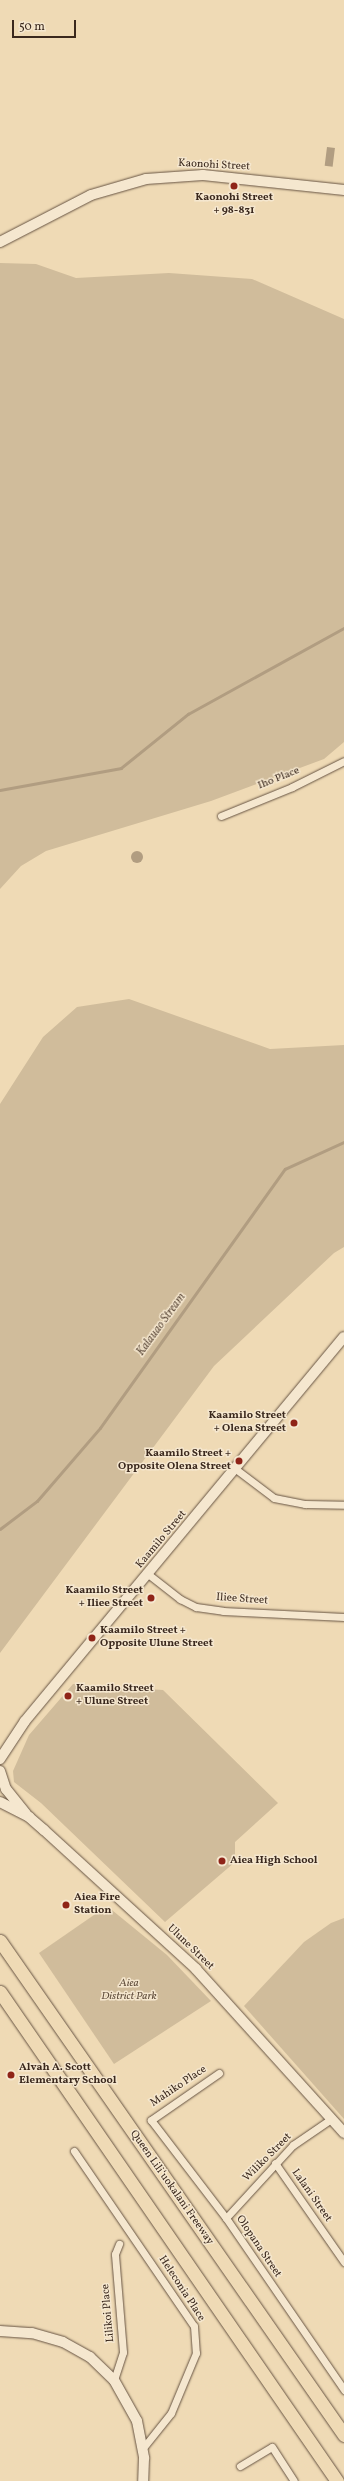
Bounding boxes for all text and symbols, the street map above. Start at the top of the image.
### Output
scale bar [14,12,78,38]
text: 50 m [19,19,45,35]
street label: Kaonohi Street [178,158,250,174]
marker: Kaonohi Street + 98-831 [229,181,239,191]
place label: Kaonohi Street + 98-831 [195,192,273,218]
street label: Iho Place [256,765,302,793]
water label: Kalauao Stream [134,1291,190,1359]
place label: Kaamilo Street + Olena Street [208,1410,286,1436]
marker: Kaamilo Street + Olena Street [289,1418,299,1428]
place label: Kaamilo Street + Opposite Olena Street [118,1448,231,1474]
marker: Kaamilo Street + Opposite Olena Street [234,1456,244,1466]
street label: Kaamilo Street [134,1508,190,1572]
place label: Kaamilo Street + Iliee Street [65,1585,143,1611]
street label: Iliee Street [216,1592,268,1608]
marker: Kaamilo Street + Iliee Street [146,1593,156,1603]
place label: Kaamilo Street + Opposite Ulune Street [100,1625,213,1651]
marker: Kaamilo Street + Opposite Ulune Street [87,1633,97,1643]
place label: Kaamilo Street + Ulune Street [76,1683,154,1709]
marker: Kaamilo Street + Ulune Street [63,1691,73,1701]
place label: Aiea High School [230,1854,318,1868]
marker: Aiea High School [217,1856,227,1866]
place label: Aiea Fire Station [74,1892,120,1918]
marker: Aiea Fire Station [61,1900,71,1910]
street label: Ulune Street [164,1923,216,1973]
park label: Aiea District Park [101,1978,157,2004]
place label: Alvah A. Scott Elementary School [19,2062,117,2088]
street label: Mahiko Place [148,2063,210,2111]
marker: Alvah A. Scott Elementary School [6,2070,16,2080]
street label: Queen Liliʻuokalani Freeway [126,2128,216,2248]
street label: Wiliko Street [241,2131,295,2185]
street label: Lalani Street [288,2167,334,2225]
street label: Olopana Street [232,2213,284,2281]
street label: Heleconia Place [155,2254,207,2324]
street label: Lilikoi Place [100,2283,118,2343]

